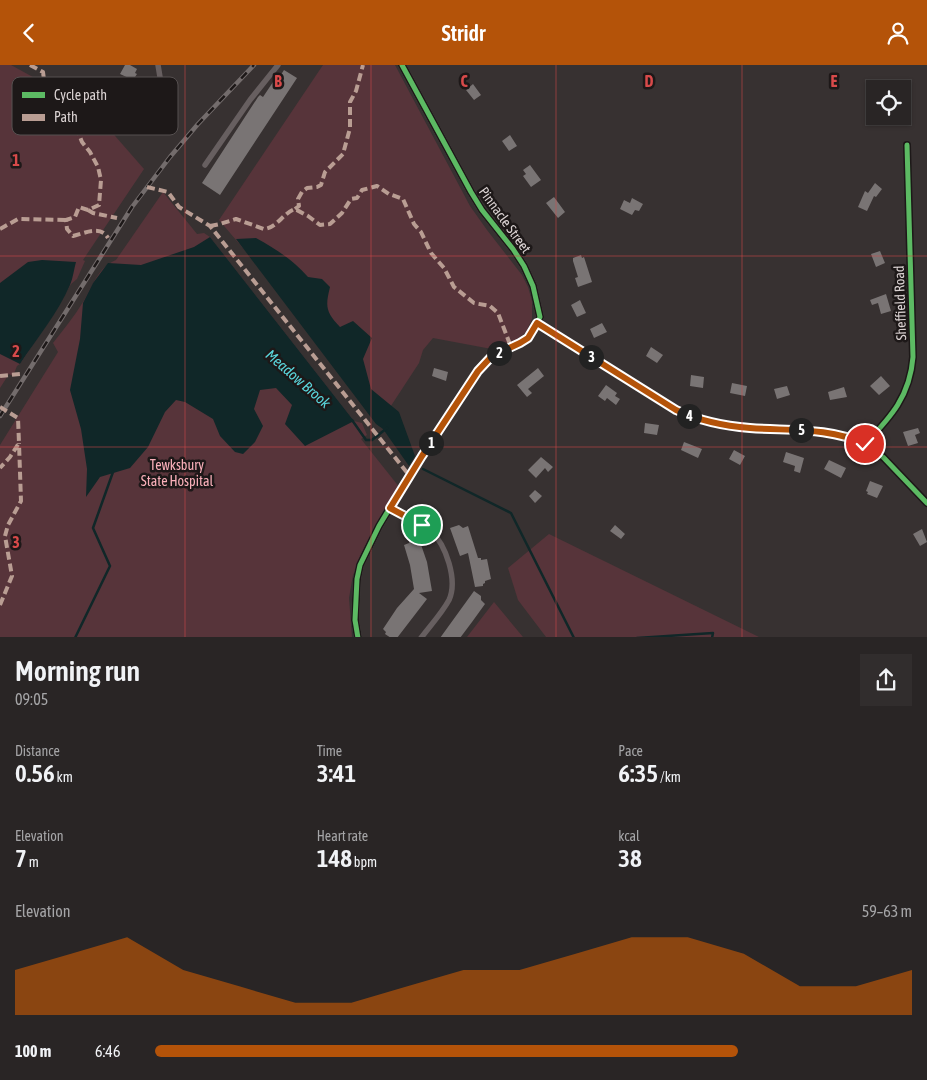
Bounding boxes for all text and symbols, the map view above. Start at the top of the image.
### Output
icon: back [15,19,43,47]
icon: person [884,19,912,47]
text: Stridr [441,20,486,46]
text: B [274,72,282,90]
text: C [460,72,468,90]
text: D [645,72,654,90]
text: E [831,72,838,90]
legend [12,77,178,135]
map controls [866,80,911,125]
button: locate [866,80,911,125]
text: Cycle path [54,87,107,103]
text: Path [54,109,78,125]
text: 1 [12,151,20,169]
street label: Pinnacle Street [476,184,534,256]
street label: Sheffield Road [891,265,909,341]
pin: 2 [486,341,512,365]
text: 2 [12,342,20,360]
text: 2 [496,345,503,361]
pin: 3 [578,345,604,369]
water label: Meadow Brook [262,346,335,412]
text: 3 [588,349,595,365]
pin: 4 [676,403,702,429]
text: 4 [686,408,693,424]
pin: 5 [788,417,814,443]
text: 5 [798,422,805,438]
pin [844,423,886,465]
icon: check [851,430,879,458]
pin: 1 [418,431,444,455]
text: 1 [428,435,435,451]
park label: Tewksbury State Hospital [141,457,213,489]
pin [401,504,443,546]
icon: arrive [408,511,436,539]
text: 3 [12,533,20,551]
button: share [860,654,912,706]
text: Morning run [15,655,140,687]
text: 09:05 [15,690,48,708]
text: Distance [15,743,60,759]
text: Time [317,743,342,759]
text: Pace [618,743,643,759]
text: 0.56 [15,759,55,787]
text: 3:41 [317,759,356,787]
text: 6:35 [618,759,658,787]
text: km [55,769,73,785]
text: /km [658,769,681,785]
text: Elevation [15,828,64,844]
text: Heart rate [317,828,368,844]
text: kcal [618,828,640,844]
text: 7 [15,844,27,872]
text: 148 [317,844,352,872]
text: 38 [618,844,642,872]
text: m [27,854,39,870]
text: bpm [352,854,377,870]
text: Elevation [15,902,70,920]
text: 59–63 m [862,902,912,920]
text: 100 m [15,1042,51,1060]
text: 6:46 [95,1042,120,1060]

